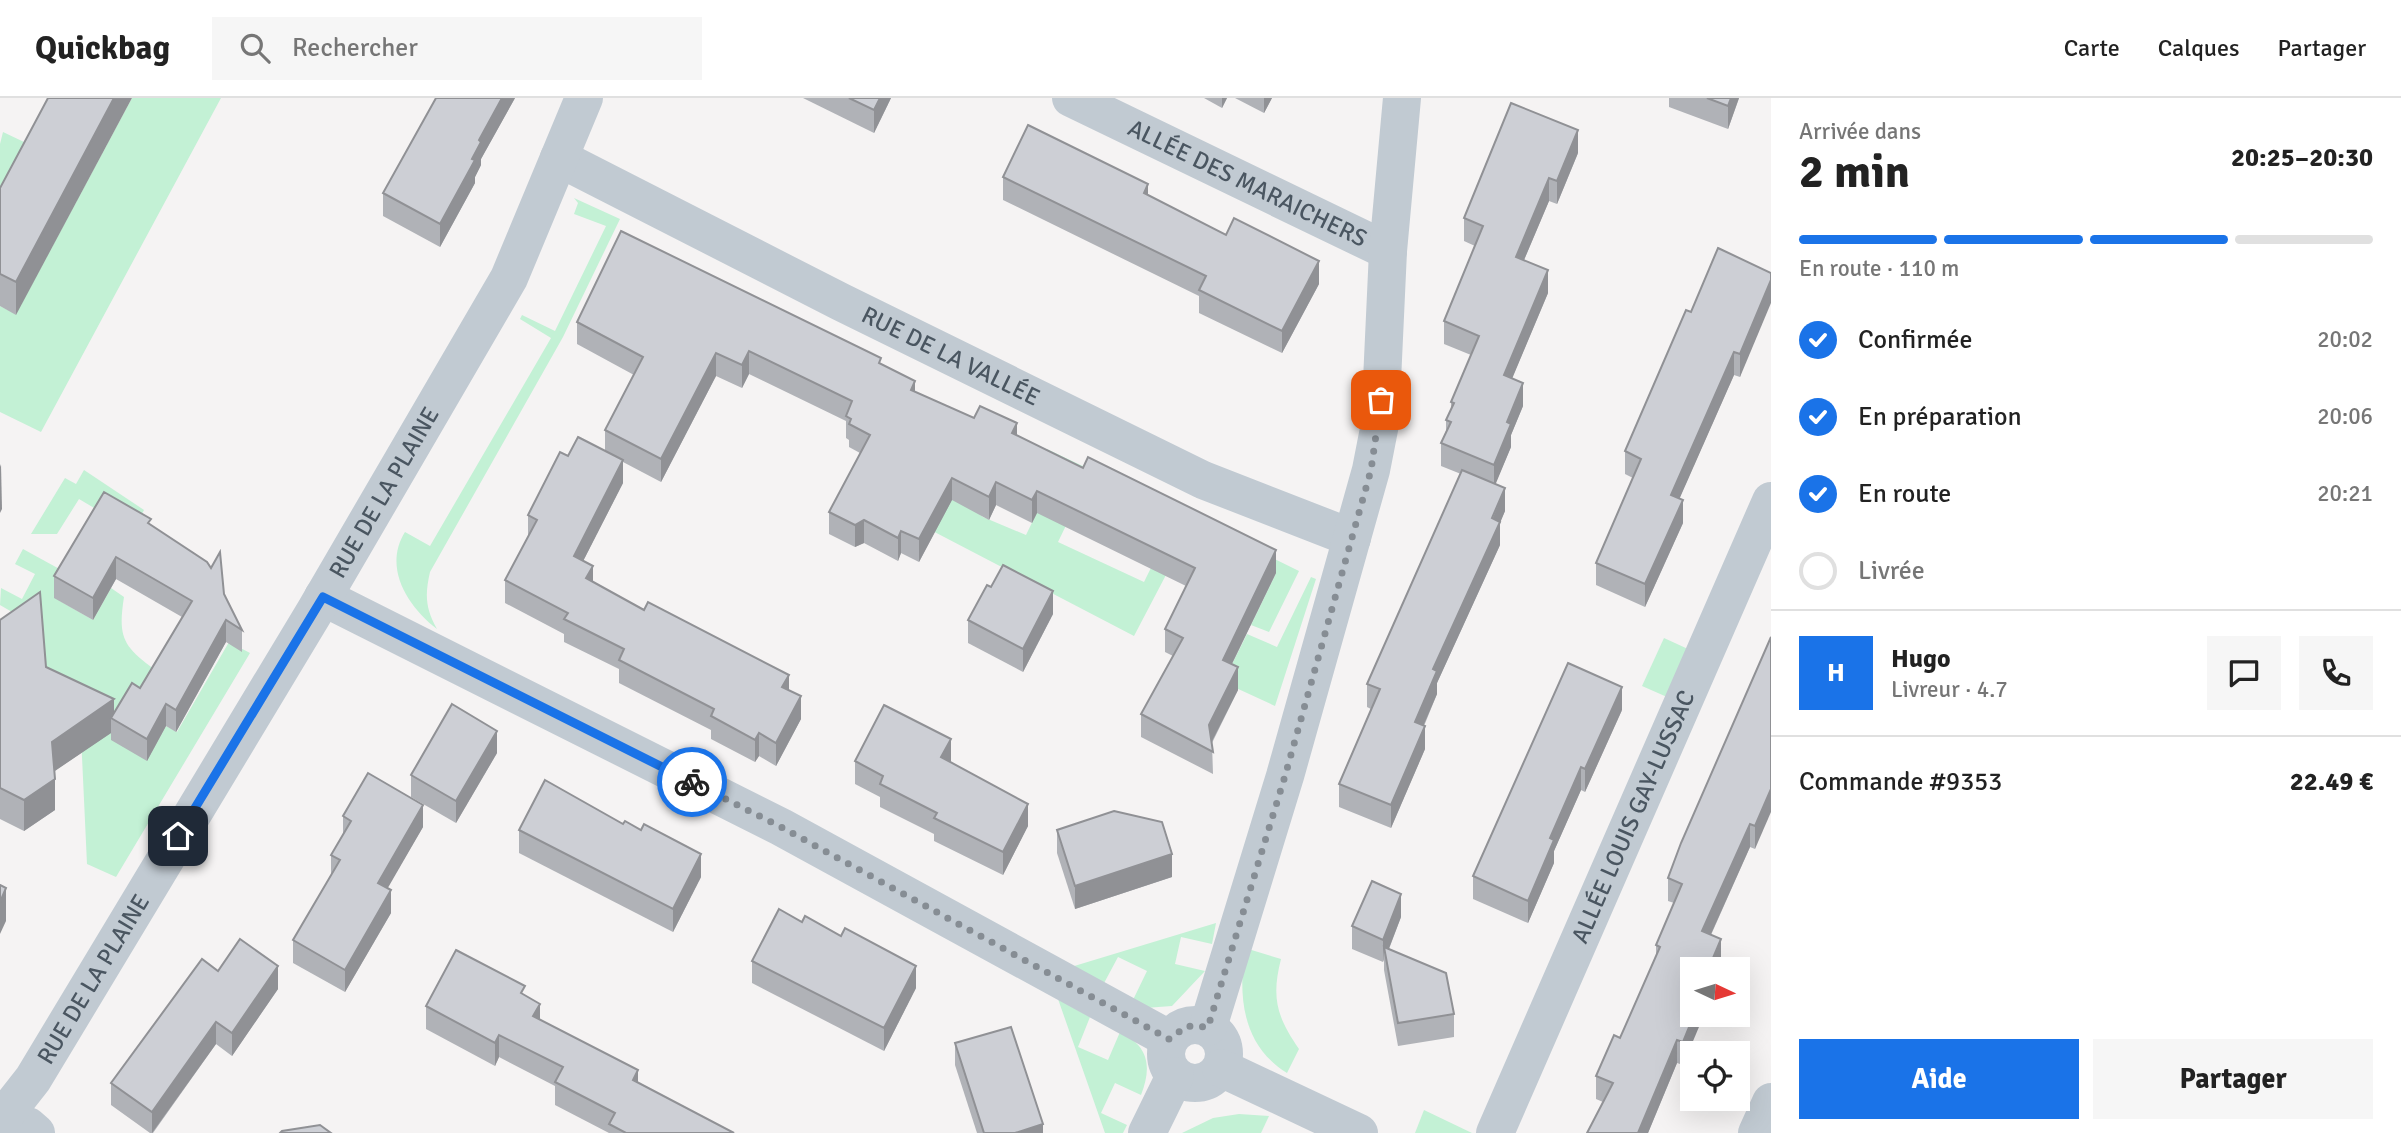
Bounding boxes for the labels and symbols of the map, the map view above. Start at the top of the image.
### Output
street label: ALLÉE DES MARAICHERS [1123,113,1372,254]
street label: RUE DE LA VALLÉE [857,300,1045,412]
pin [1351,370,1411,430]
street label: RUE DE LA PLAINE [322,401,446,584]
street label: ALLÉE LOUIS GAY-LUSSAC [1565,686,1701,948]
courier [657,747,727,817]
pin [148,806,208,866]
street label: RUE DE LA PLAINE [30,889,156,1070]
north arrow [1680,957,1750,1027]

